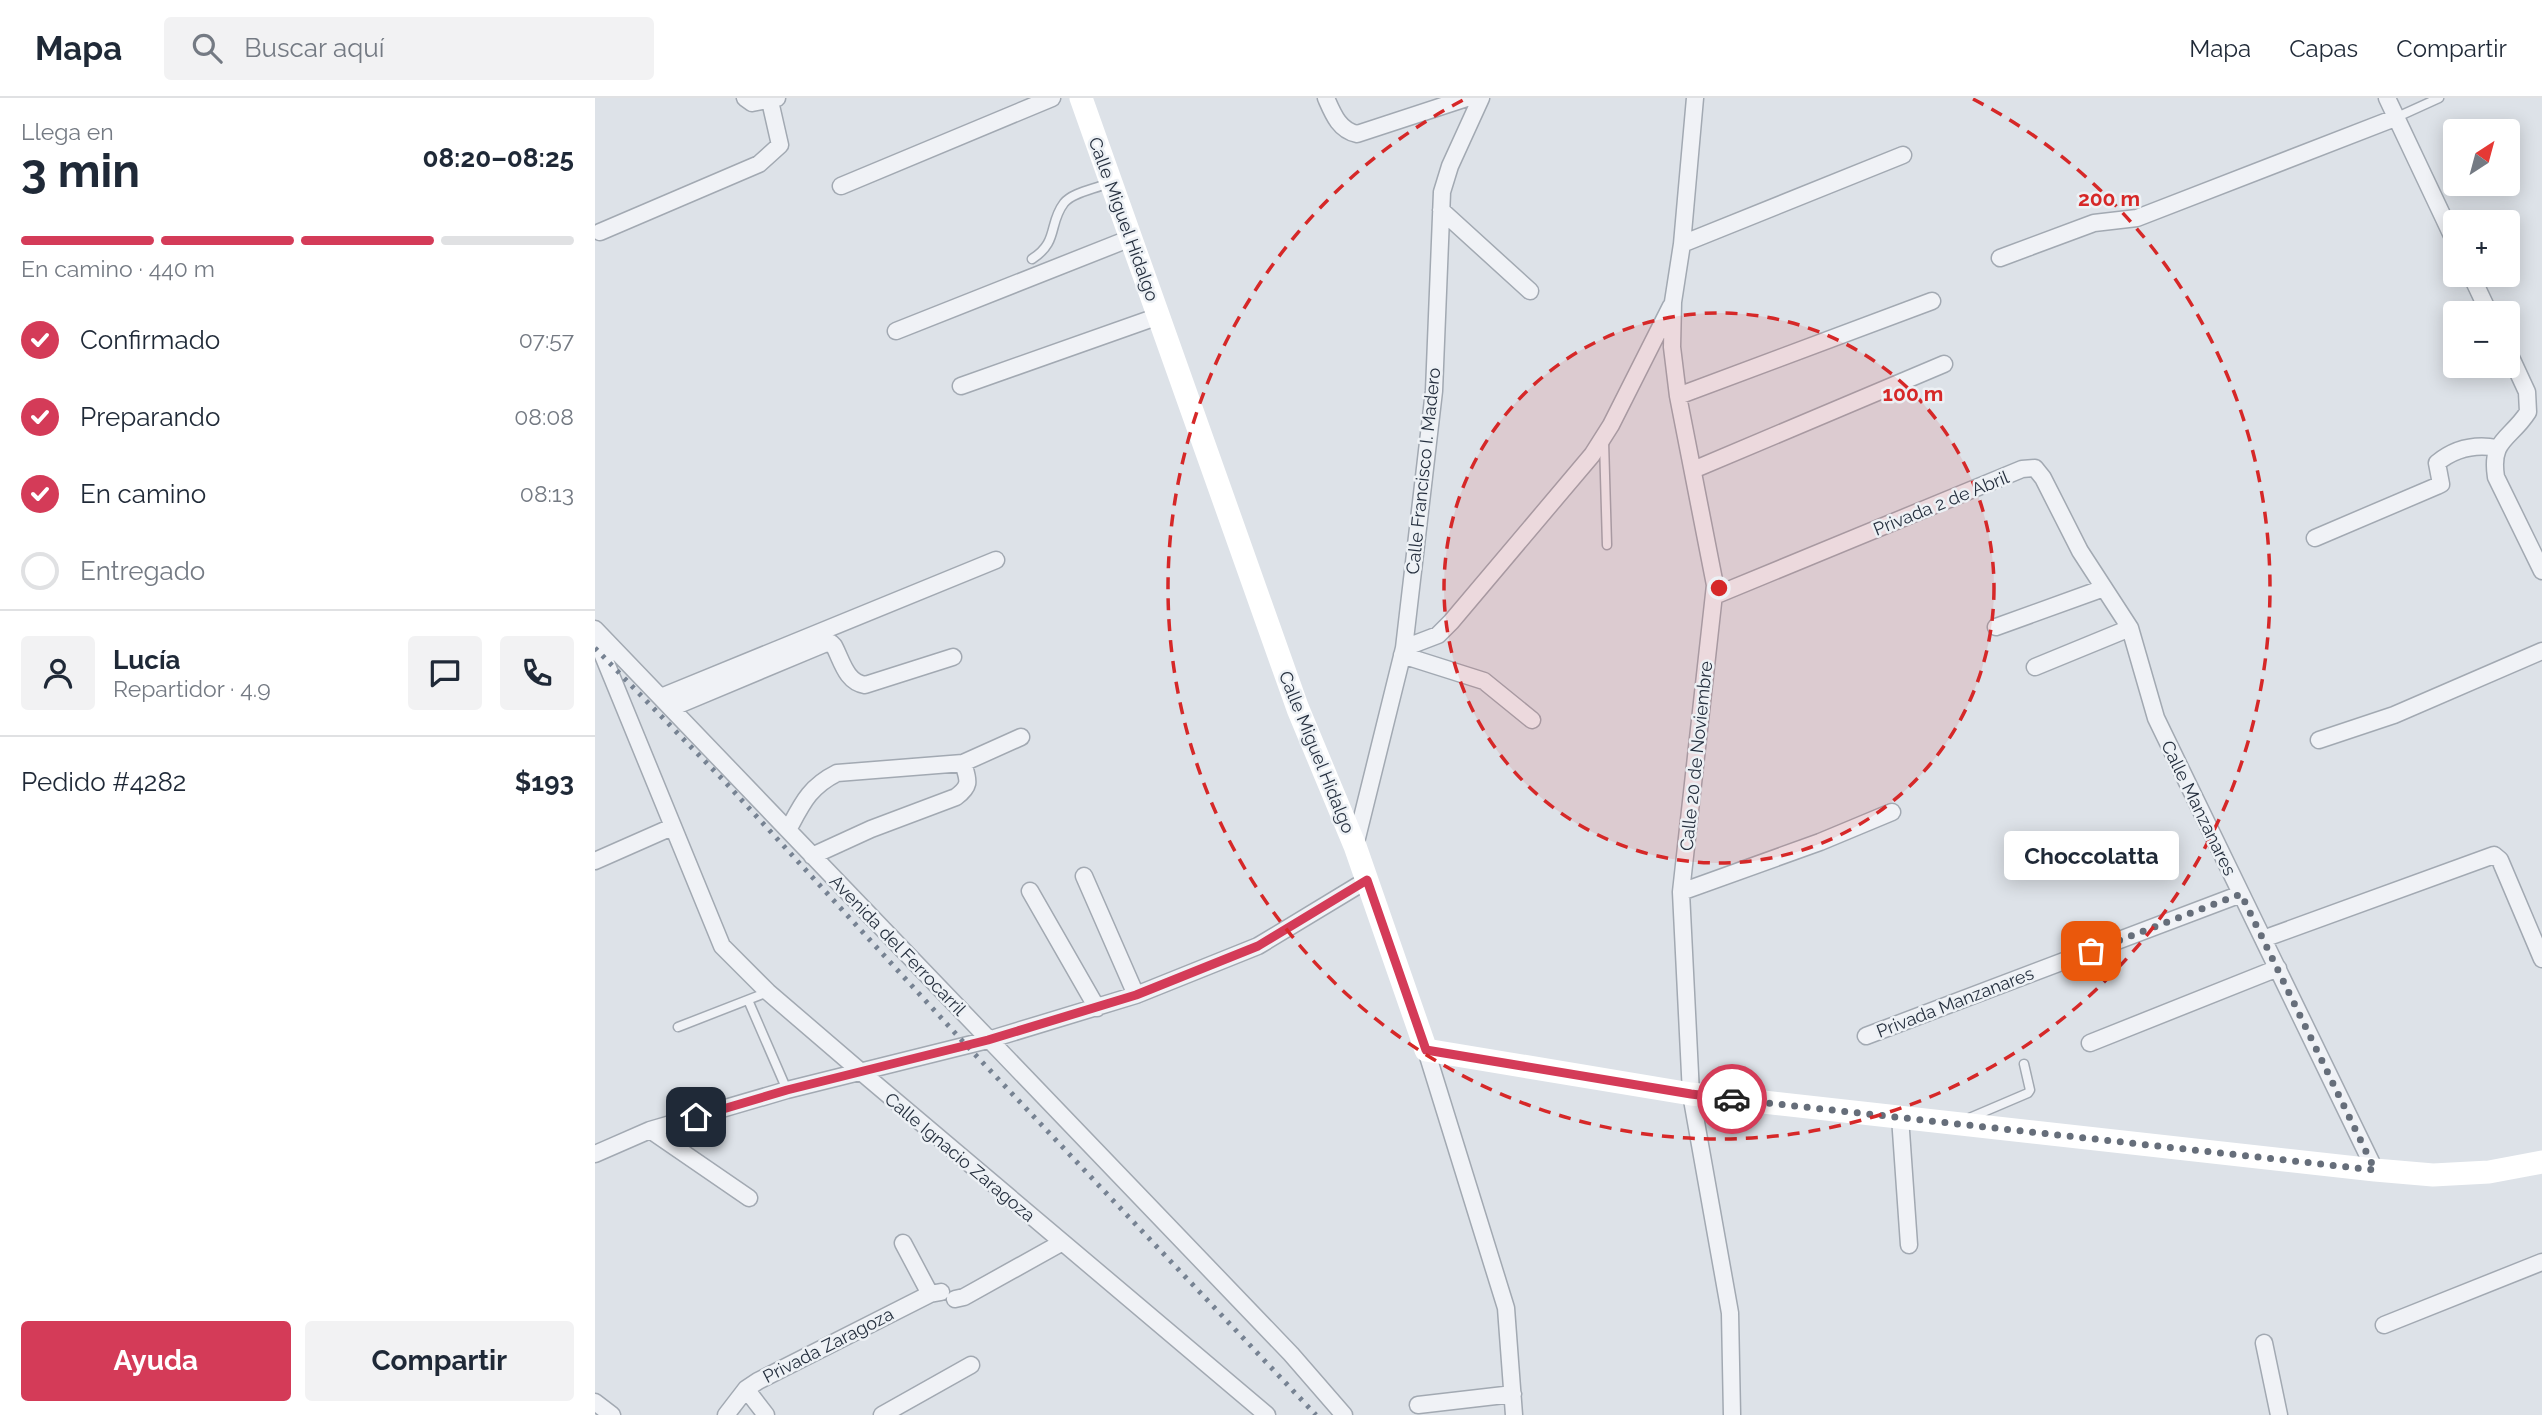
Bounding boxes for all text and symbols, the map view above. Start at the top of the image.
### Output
search box [164,17,654,80]
text: Mapa [35,29,122,68]
icon: search [188,29,226,67]
text: Buscar aquí [244,33,384,63]
text: Mapa [2189,34,2251,63]
text: Capas [2289,34,2358,63]
text: Compartir [2396,34,2507,63]
text: Llega en [21,118,114,145]
north arrow [2443,119,2520,196]
map controls [2443,119,2520,378]
street label: Calle Miguel Hidalgo [1085,134,1164,304]
text: 08:20–08:25 [422,143,574,173]
text: 3 min [21,144,140,198]
text: 200 m [2078,186,2140,211]
button: + [2443,210,2520,287]
text: En camino · 440 m [21,255,215,282]
button: − [2443,301,2520,378]
icon: check [21,321,59,359]
text: Confirmado [80,325,220,355]
text: 07:57 [519,326,574,353]
street label: Calle Francisco I. Madero [1402,366,1444,575]
text: 100 m [1883,381,1943,406]
icon: check [21,398,59,436]
text: Preparando [80,402,220,432]
text: 08:08 [514,403,574,430]
street label: Privada 2 de Abril [1870,466,2012,540]
icon: check [21,475,59,513]
text: En camino [80,479,206,509]
text: 08:13 [520,480,574,507]
text: Entregado [80,556,205,586]
centre of rings [1707,576,1731,600]
button: person [21,636,95,710]
button: chat [408,636,482,710]
button: phone [500,636,574,710]
text: Lucía [113,645,180,675]
street label: Calle 20 de Noviembre [1676,660,1716,852]
street label: Calle Miguel Hidalgo [1275,668,1359,836]
text: Repartidor · 4.9 [113,675,271,702]
street label: Calle Manzanares [2157,737,2241,879]
text: Pedido #4282 [21,767,186,797]
text: $193 [515,767,574,797]
callout: Choccolatta [2003,832,2179,881]
text: Choccolatta [2024,842,2159,869]
street label: Avenida del Ferrocarril [826,870,971,1020]
pin [2061,921,2121,981]
icon: bag [2072,932,2110,970]
street label: Privada Manzanares [1874,962,2037,1042]
courier [1697,1064,1767,1134]
icon: car [1713,1080,1751,1118]
pin [666,1087,726,1147]
street label: Calle Ignacio Zaragoza [881,1088,1039,1226]
icon: home [677,1098,715,1136]
street label: Privada Zaragoza [759,1303,897,1387]
button: Ayuda [21,1321,291,1401]
button: Compartir [305,1321,574,1401]

